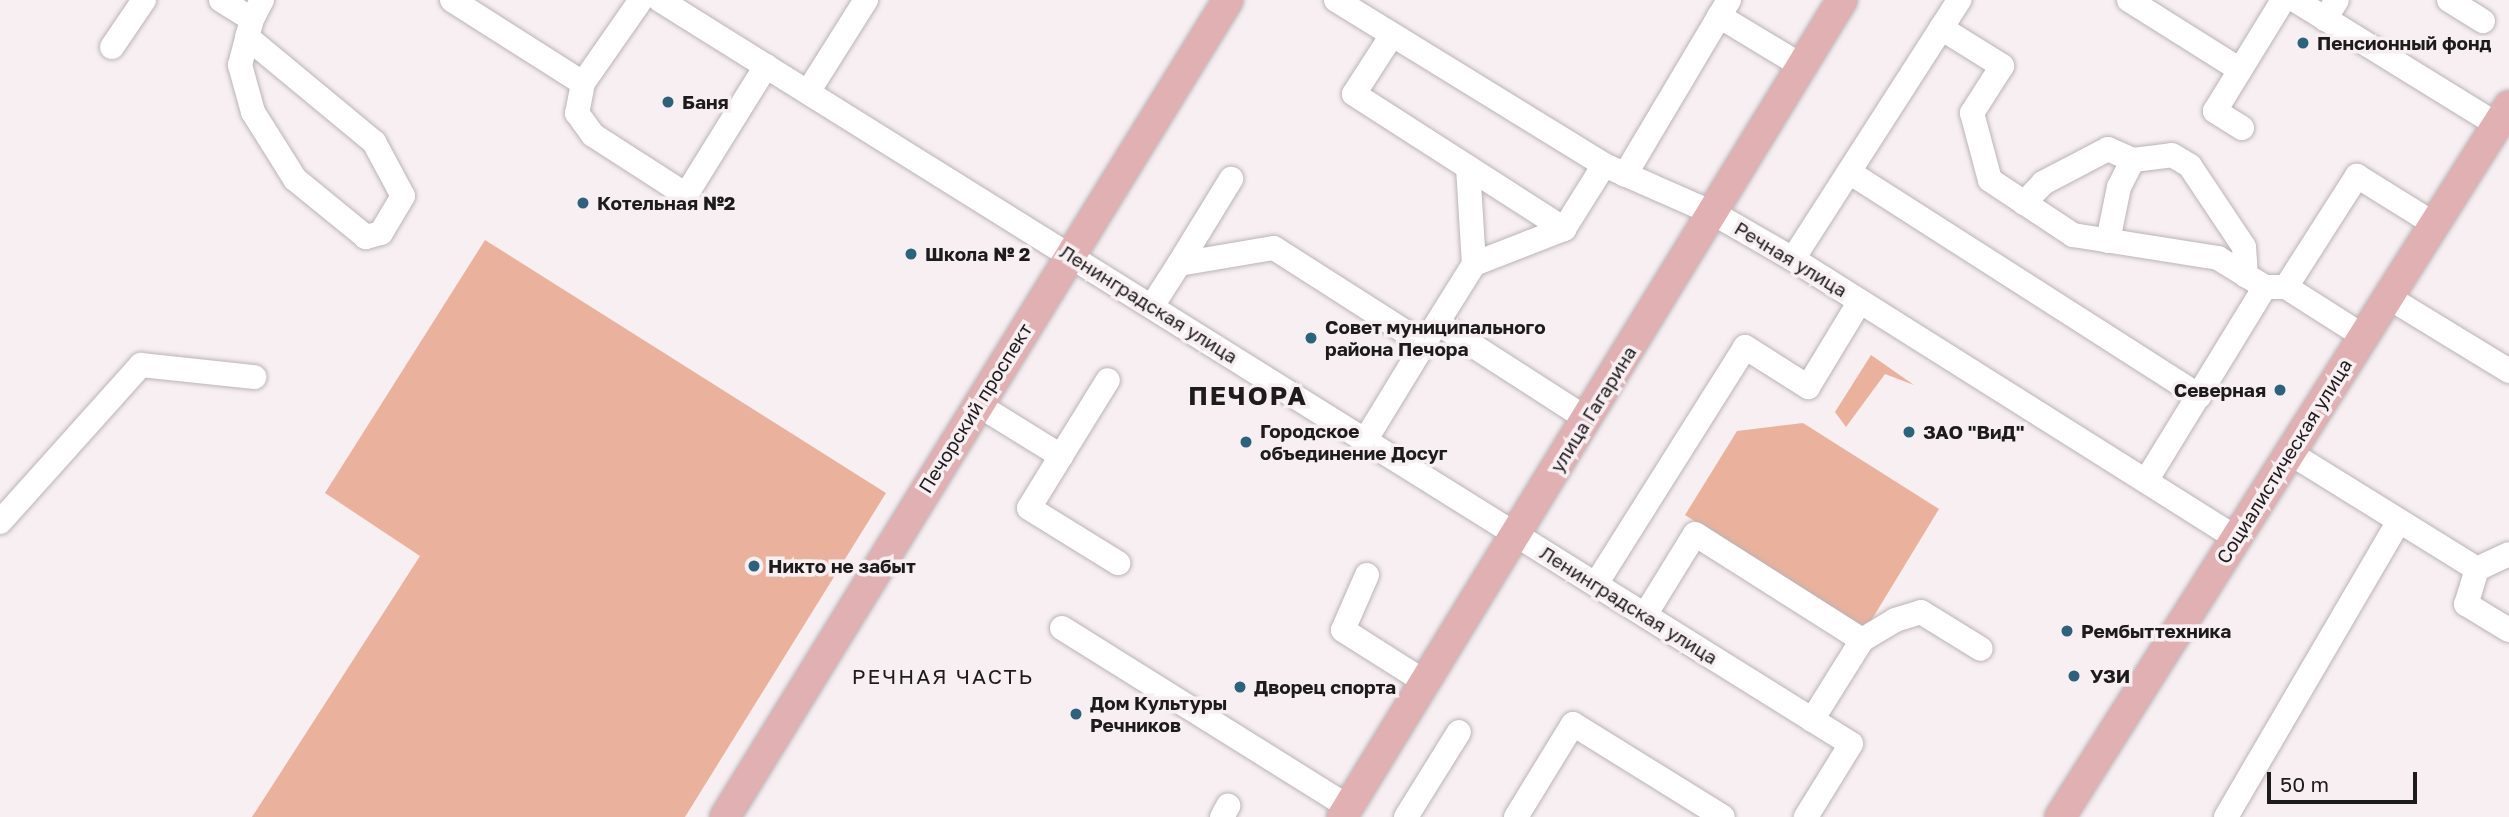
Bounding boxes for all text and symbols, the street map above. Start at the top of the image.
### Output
place label: Пенсионный фонд [2317,32,2491,54]
marker: Пенсионный фонд [2295,35,2311,51]
place label: Баня [682,91,729,113]
marker: Баня [660,94,676,110]
place label: Котельная №2 [597,192,735,214]
marker: Котельная №2 [575,195,591,211]
street label: Речная улица [1731,216,1851,302]
street label: Ленинградская улица [1056,240,1242,368]
place label: Школа № 2 [925,243,1030,265]
marker: Школа № 2 [903,246,919,262]
place label: Совет муниципального района Печора [1325,316,1546,360]
street label: Печорский проспект [914,319,1036,497]
marker: Совет муниципального района Печора [1303,330,1319,346]
street label: улица Гагарина [1545,342,1641,476]
street label: Социалистическая улица [2212,354,2356,568]
place label: Северная [2174,379,2266,401]
district label: ПЕЧОРА [1189,380,1307,412]
marker: Северная [2272,382,2288,398]
place label: Городское объединение Досуг [1260,420,1448,464]
place label: ЗАО "ВиД" [1923,421,2025,443]
marker: ЗАО "ВиД" [1901,424,1917,440]
marker: Городское объединение Досуг [1238,434,1254,450]
street label: Ленинградская улица [1536,541,1722,669]
place label: Никто не забыт [768,555,916,577]
marker: Никто не забыт [746,558,762,574]
place label: Рембыттехника [2081,620,2231,642]
marker: Рембыттехника [2059,623,2075,639]
district label: РЕЧНАЯ ЧАСТЬ [853,663,1033,689]
place label: УЗИ [2090,665,2130,687]
marker: УЗИ [2064,666,2084,686]
place label: Дворец спорта [1254,676,1396,698]
marker: Дворец спорта [1232,679,1248,695]
place label: Дом Культуры Речников [1090,692,1227,736]
marker: Дом Культуры Речников [1068,706,1084,722]
scale bar [2271,758,2422,802]
text: 50 m [2280,771,2329,797]

